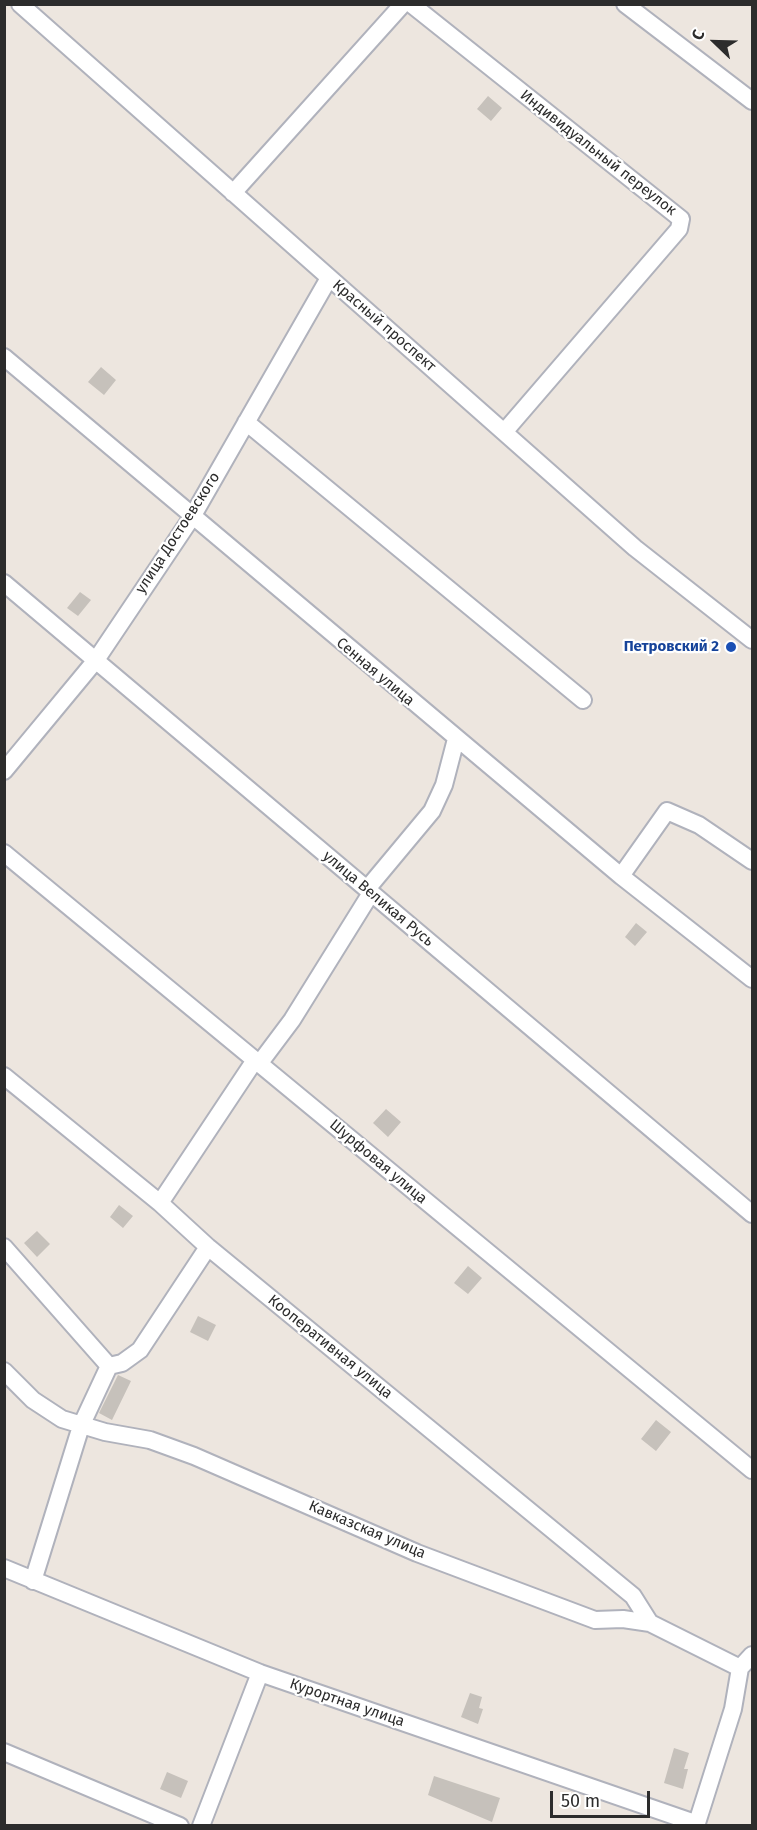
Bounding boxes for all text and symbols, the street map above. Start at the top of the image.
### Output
north arrow [685,12,745,72]
text: С [687,27,709,43]
street label: Индивидуальный переулок [516,86,680,220]
street label: Красный проспект [329,276,439,376]
street label: улица Достоевского [132,469,224,597]
street label: Сенная улица [332,634,418,710]
place label: Петровский 2 [624,638,719,656]
marker: Петровский 2 [724,640,738,654]
street label: улица Великая Русь [319,847,437,951]
street label: Шурфовая улица [326,1116,430,1208]
street label: Кооперативная улица [264,1291,396,1403]
street label: Кавказская улица [306,1497,428,1563]
street label: Курортная улица [287,1675,407,1731]
scale bar [553,1779,654,1817]
text: 50 m [561,1790,600,1812]

